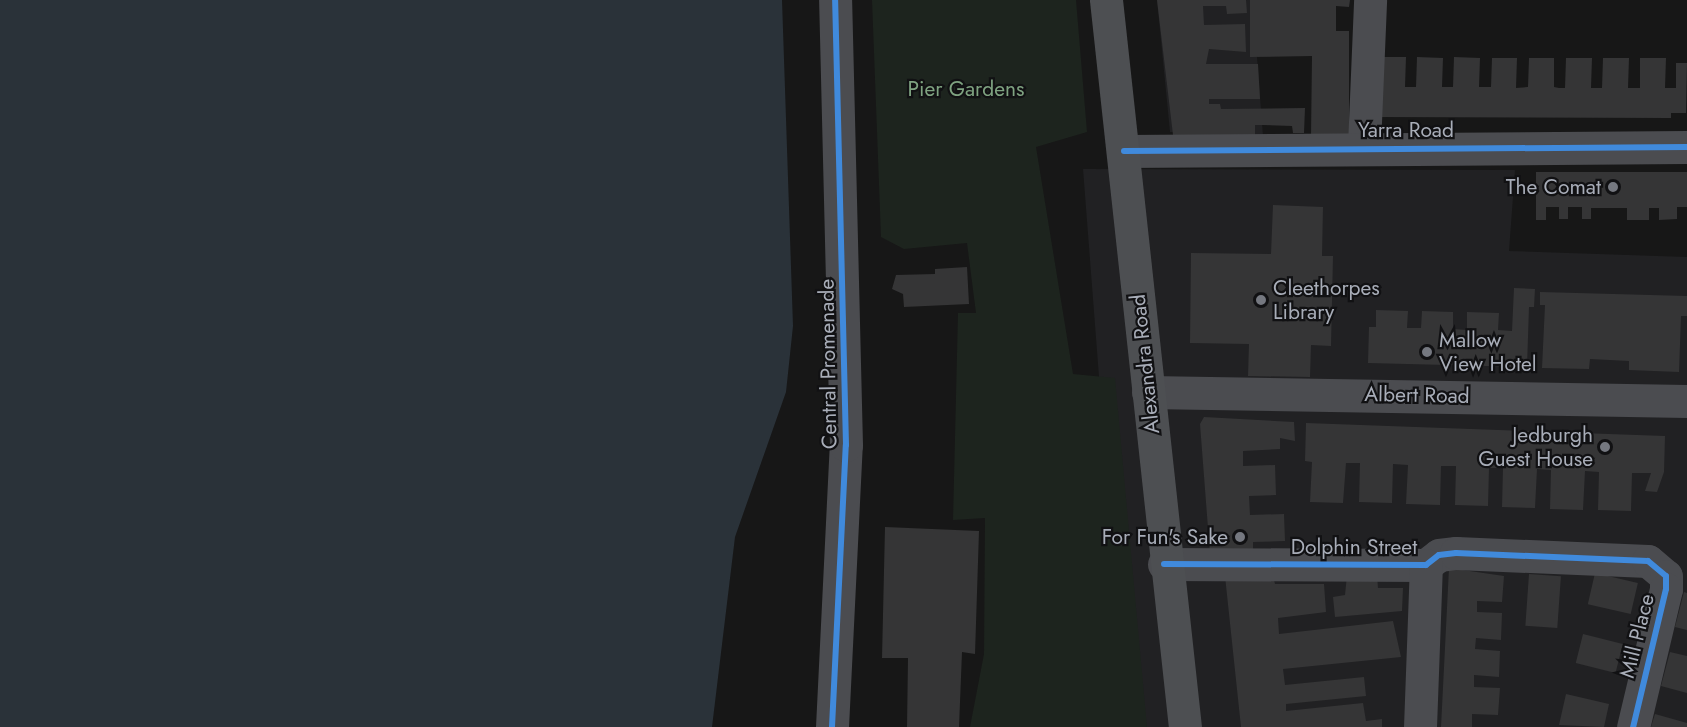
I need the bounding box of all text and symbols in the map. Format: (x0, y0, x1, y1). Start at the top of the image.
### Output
park label: Pier Gardens (907, 76, 1025, 102)
street label: Yarra Road (1358, 117, 1454, 143)
place label: The Comat (1506, 174, 1601, 200)
marker: The Comat (1606, 180, 1620, 194)
place label: Cleethorpes Library (1273, 275, 1380, 325)
street label: Central Promenade (814, 279, 842, 449)
street label: Alexandra Road (1125, 293, 1165, 435)
marker: Cleethorpes Library (1254, 293, 1268, 307)
place label: Mallow View Hotel (1439, 327, 1537, 377)
marker: Mallow View Hotel (1420, 345, 1434, 359)
street label: Albert Road (1364, 381, 1470, 409)
place label: Jedburgh Guest House (1478, 422, 1593, 472)
marker: Jedburgh Guest House (1598, 440, 1612, 454)
place label: For Fun's Sake (1102, 524, 1228, 550)
marker: For Fun's Sake (1233, 530, 1247, 544)
street label: Dolphin Street (1291, 534, 1417, 560)
street label: Mill Place (1614, 591, 1660, 681)

